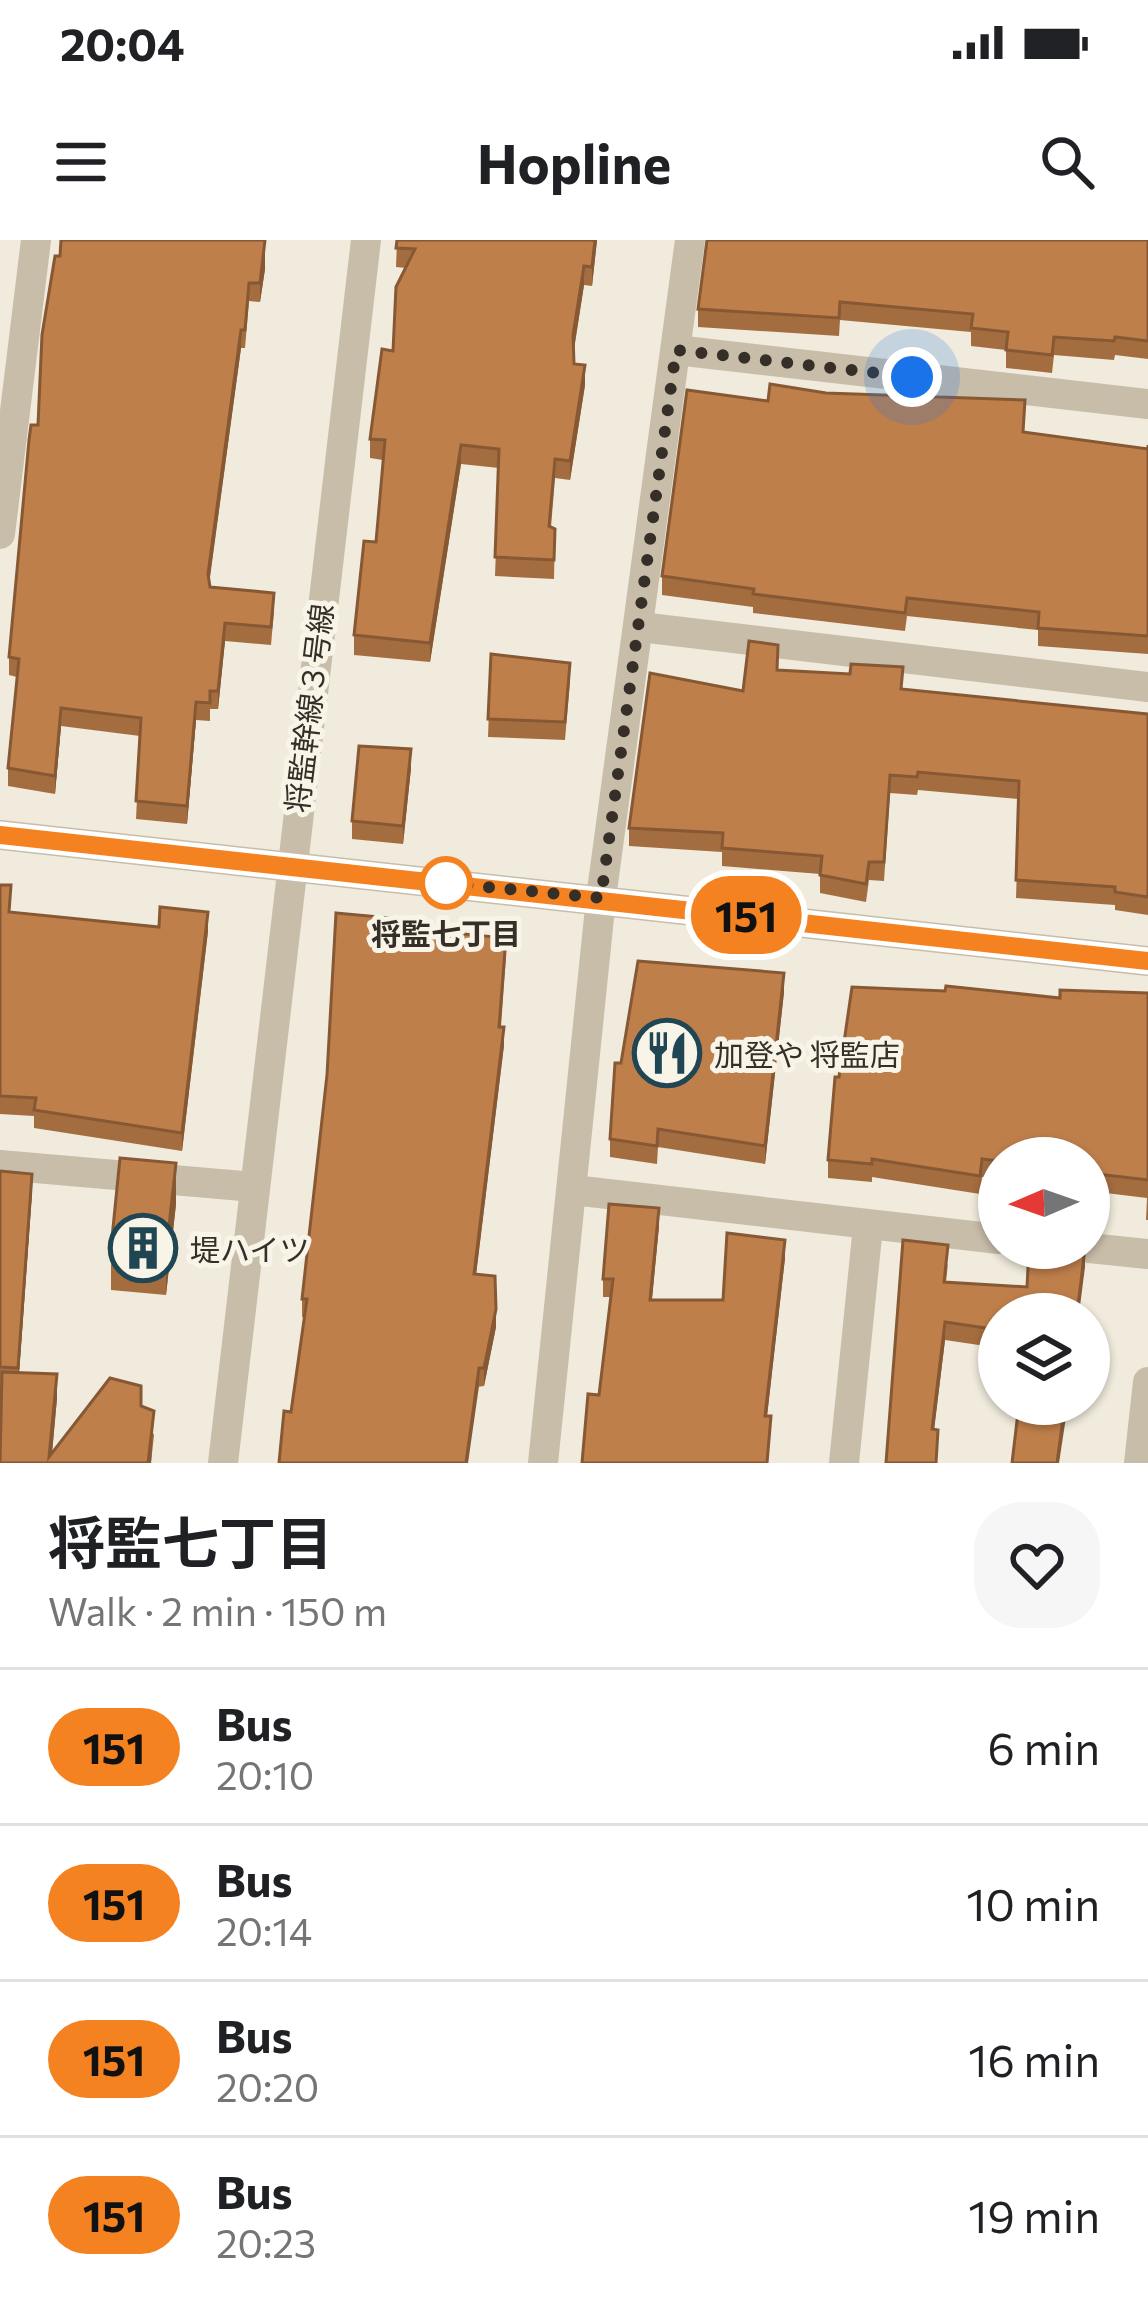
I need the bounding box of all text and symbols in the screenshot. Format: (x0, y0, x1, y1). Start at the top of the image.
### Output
text: 20:04 (60, 15, 185, 70)
icon: menu (48, 129, 114, 195)
text: Hopline (477, 129, 671, 195)
icon: search (1034, 129, 1100, 195)
your location (882, 347, 942, 407)
street label: 将監幹線３号線 (277, 602, 339, 814)
marker: 将監七丁目 (421, 858, 471, 908)
line badge: 151 (677, 876, 815, 954)
text: 151 (715, 889, 777, 941)
place label: 将監七丁目 (371, 914, 521, 951)
restaurant icon: 加登や 将監店 (632, 1018, 702, 1088)
place label: 加登や 将監店 (714, 1035, 900, 1072)
north arrow (978, 1137, 1110, 1269)
map controls (978, 1137, 1110, 1425)
building icon: 堤ハイツ (108, 1213, 178, 1283)
place label: 堤ハイツ (190, 1230, 309, 1267)
button: layers (978, 1293, 1110, 1425)
button: heart (974, 1502, 1100, 1628)
text: 将監七丁目 (48, 1506, 333, 1576)
text: Walk · 2 min · 150 m (48, 1586, 387, 1634)
text: Bus (216, 1695, 292, 1750)
text: 6 min (987, 1719, 1100, 1774)
text: 151 (83, 1721, 145, 1773)
text: 20:10 (216, 1750, 314, 1798)
text: Bus (216, 1851, 292, 1906)
text: 10 min (966, 1875, 1100, 1930)
text: 151 (83, 1877, 145, 1929)
text: 20:14 (216, 1906, 312, 1954)
text: Bus (216, 2007, 292, 2062)
text: 16 min (968, 2031, 1100, 2086)
text: 151 (83, 2033, 145, 2085)
text: 20:20 (216, 2062, 319, 2110)
text: Bus (216, 2163, 292, 2218)
text: 19 min (968, 2187, 1100, 2242)
text: 151 (83, 2189, 145, 2241)
text: 20:23 (216, 2218, 316, 2266)

